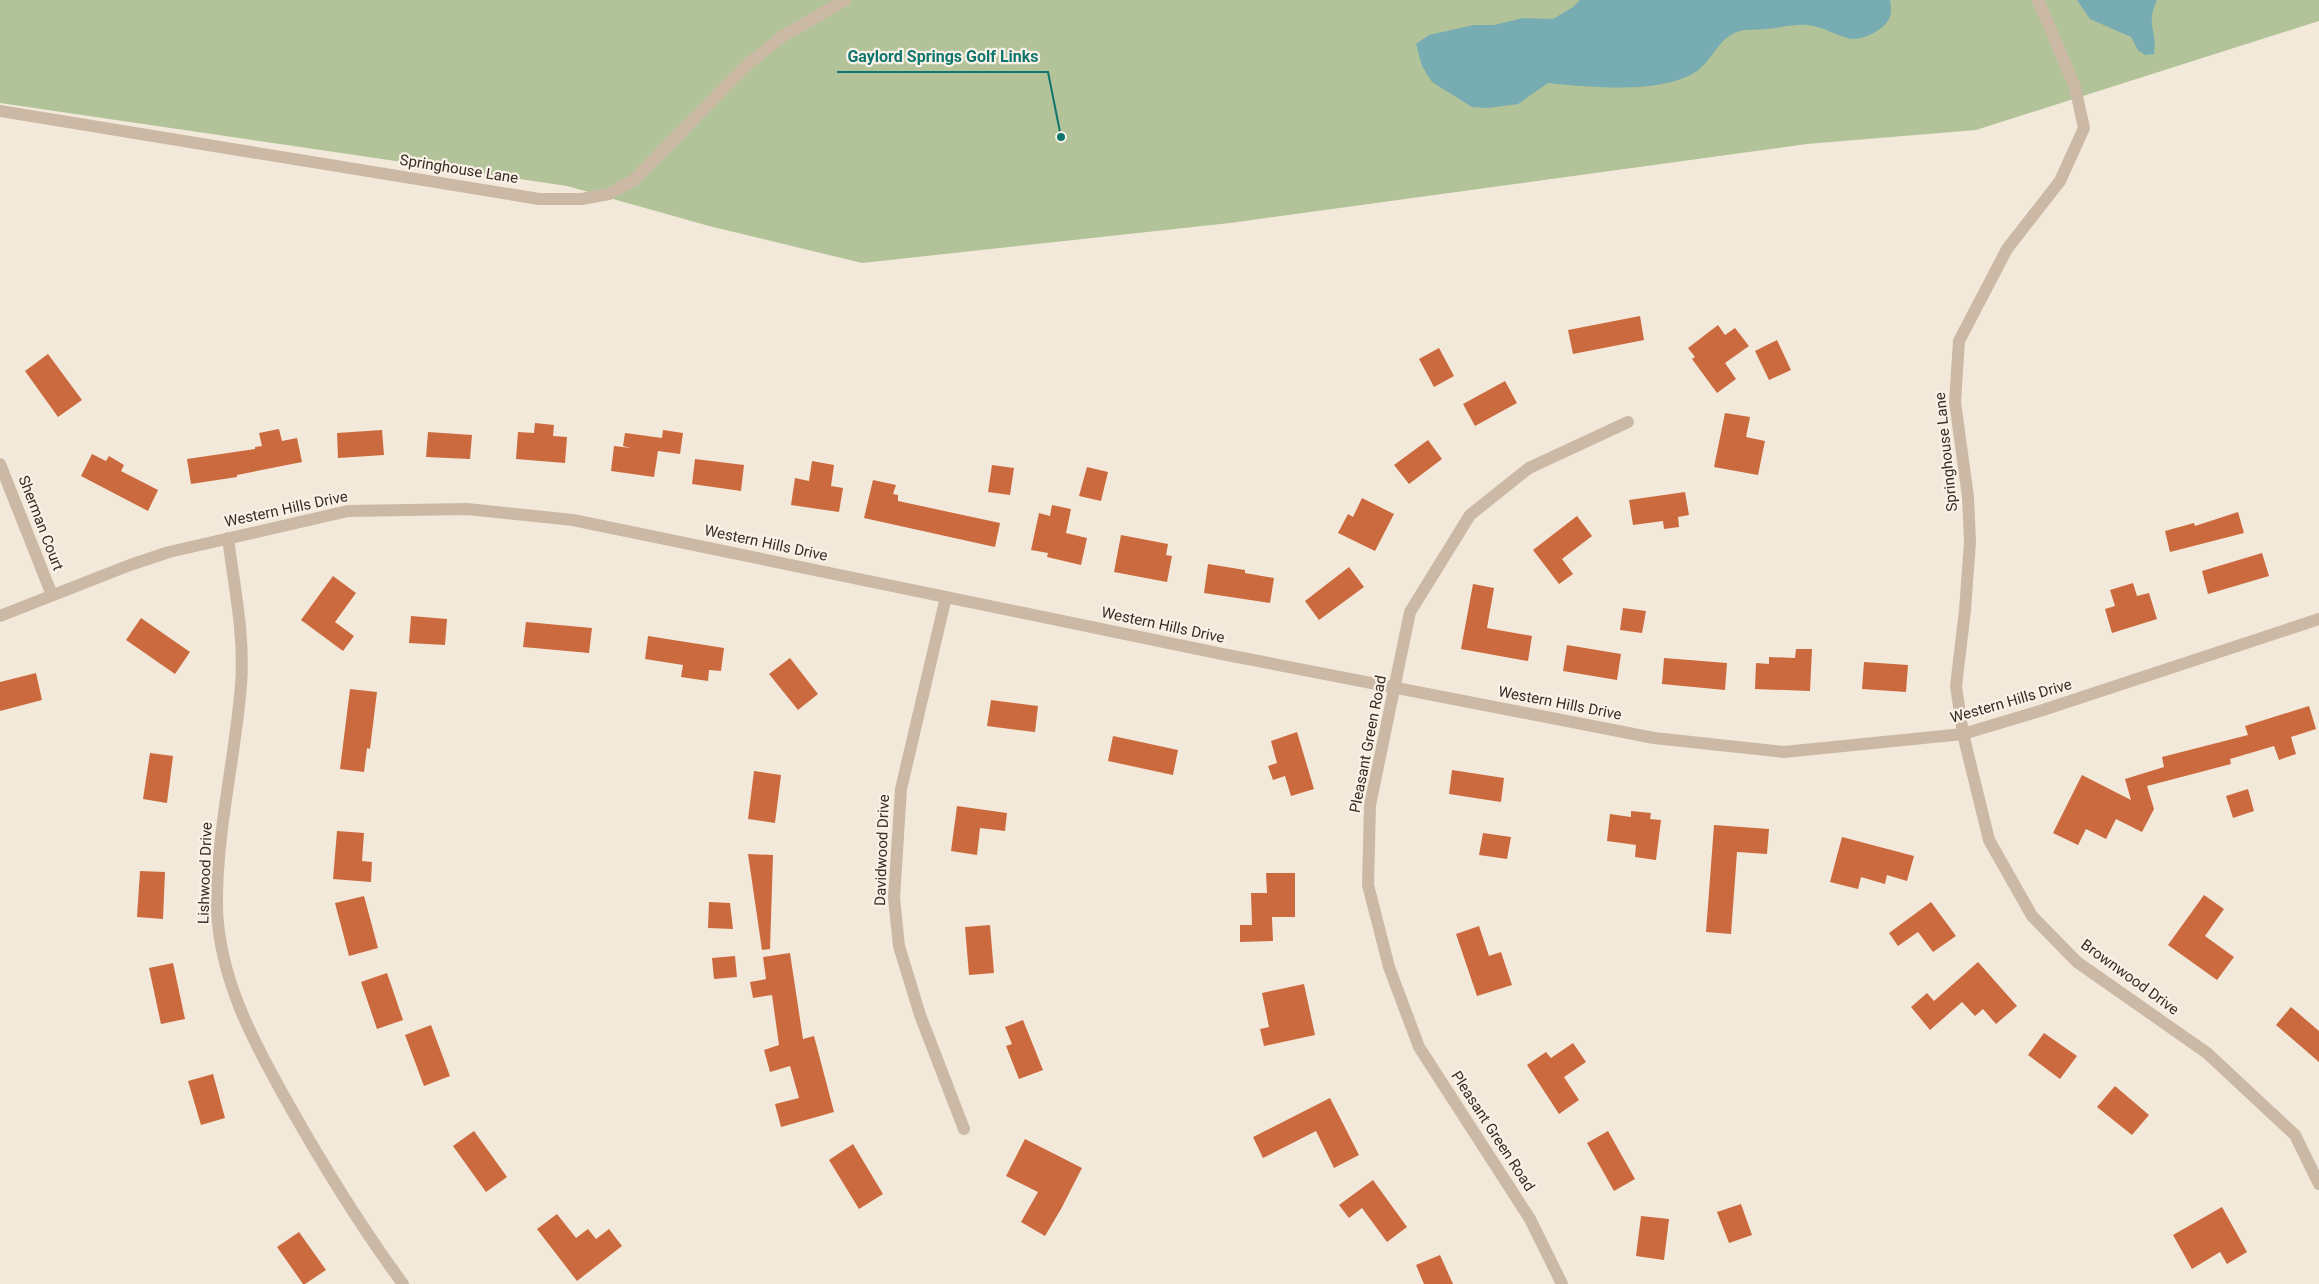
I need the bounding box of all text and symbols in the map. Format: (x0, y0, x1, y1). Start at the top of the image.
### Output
callout: Gaylord Springs Golf Links (837, 41, 1048, 72)
text: Gaylord Springs Golf Links (847, 47, 1039, 66)
street label: Springhouse Lane (398, 151, 520, 187)
street label: Springhouse Lane (1931, 391, 1961, 512)
street label: Sherman Court (15, 473, 67, 573)
street label: Western Hills Drive (223, 487, 349, 531)
street label: Western Hills Drive (703, 521, 829, 565)
street label: Western Hills Drive (1100, 603, 1226, 647)
street label: Pleasant Green Road (1346, 674, 1390, 814)
street label: Western Hills Drive (1948, 675, 2074, 727)
street label: Western Hills Drive (1497, 682, 1623, 724)
street label: Davidwood Drive (871, 794, 893, 906)
street label: Lishwood Drive (194, 822, 216, 924)
street label: Brownwood Drive (2078, 935, 2183, 1019)
street label: Pleasant Green Road (1447, 1068, 1539, 1194)

